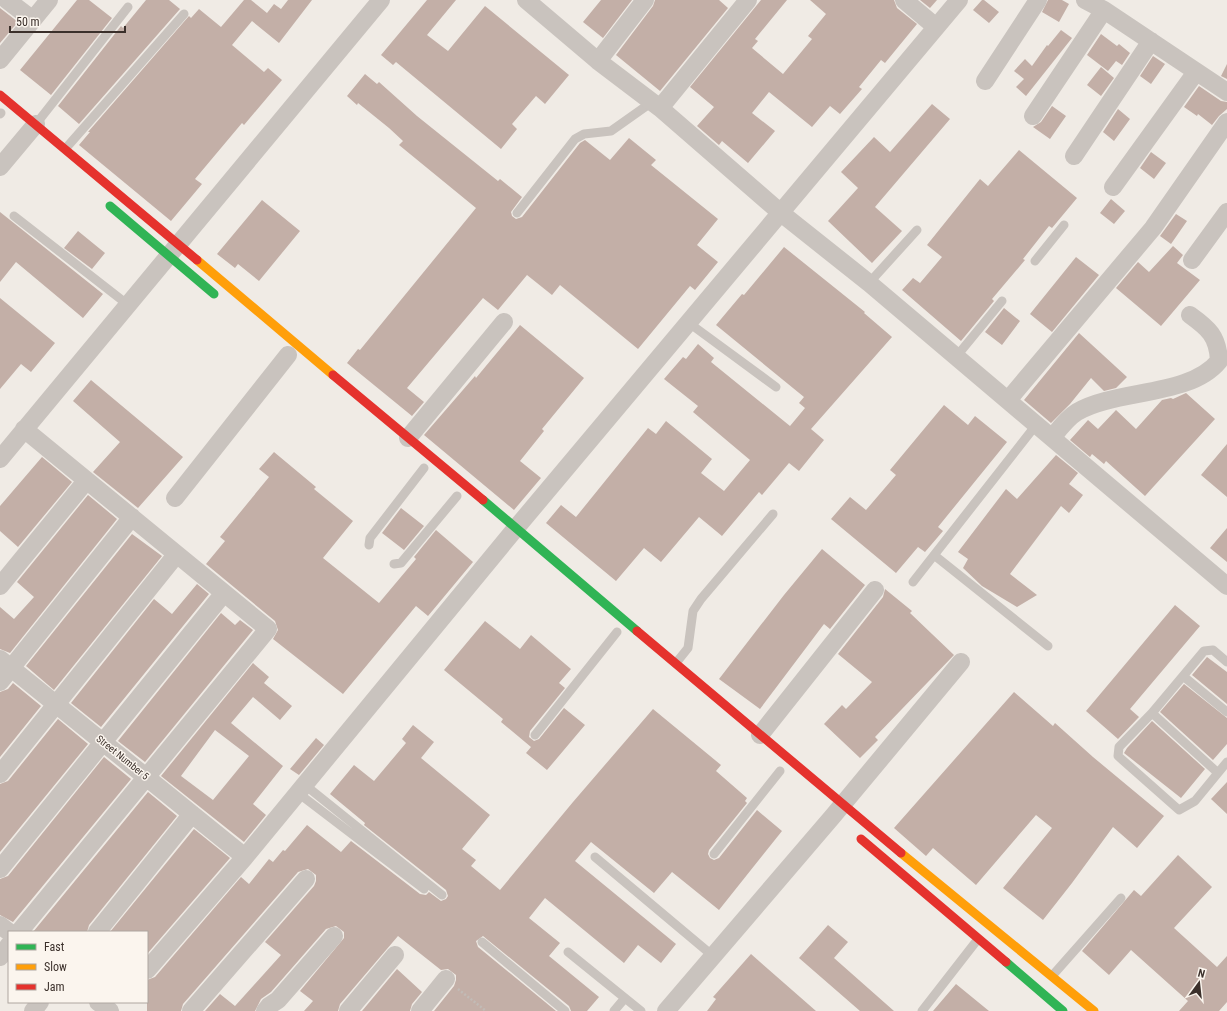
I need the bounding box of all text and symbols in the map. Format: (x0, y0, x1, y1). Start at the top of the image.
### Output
scale bar (10, 8, 125, 34)
text: 50 m (16, 15, 40, 29)
street label: Street Number 5 (94, 733, 151, 782)
legend (8, 931, 148, 1003)
text: Fast (44, 940, 65, 954)
text: Slow (44, 960, 67, 974)
north arrow (1179, 963, 1219, 1003)
text: N (1197, 967, 1207, 981)
text: Jam (44, 980, 65, 994)

